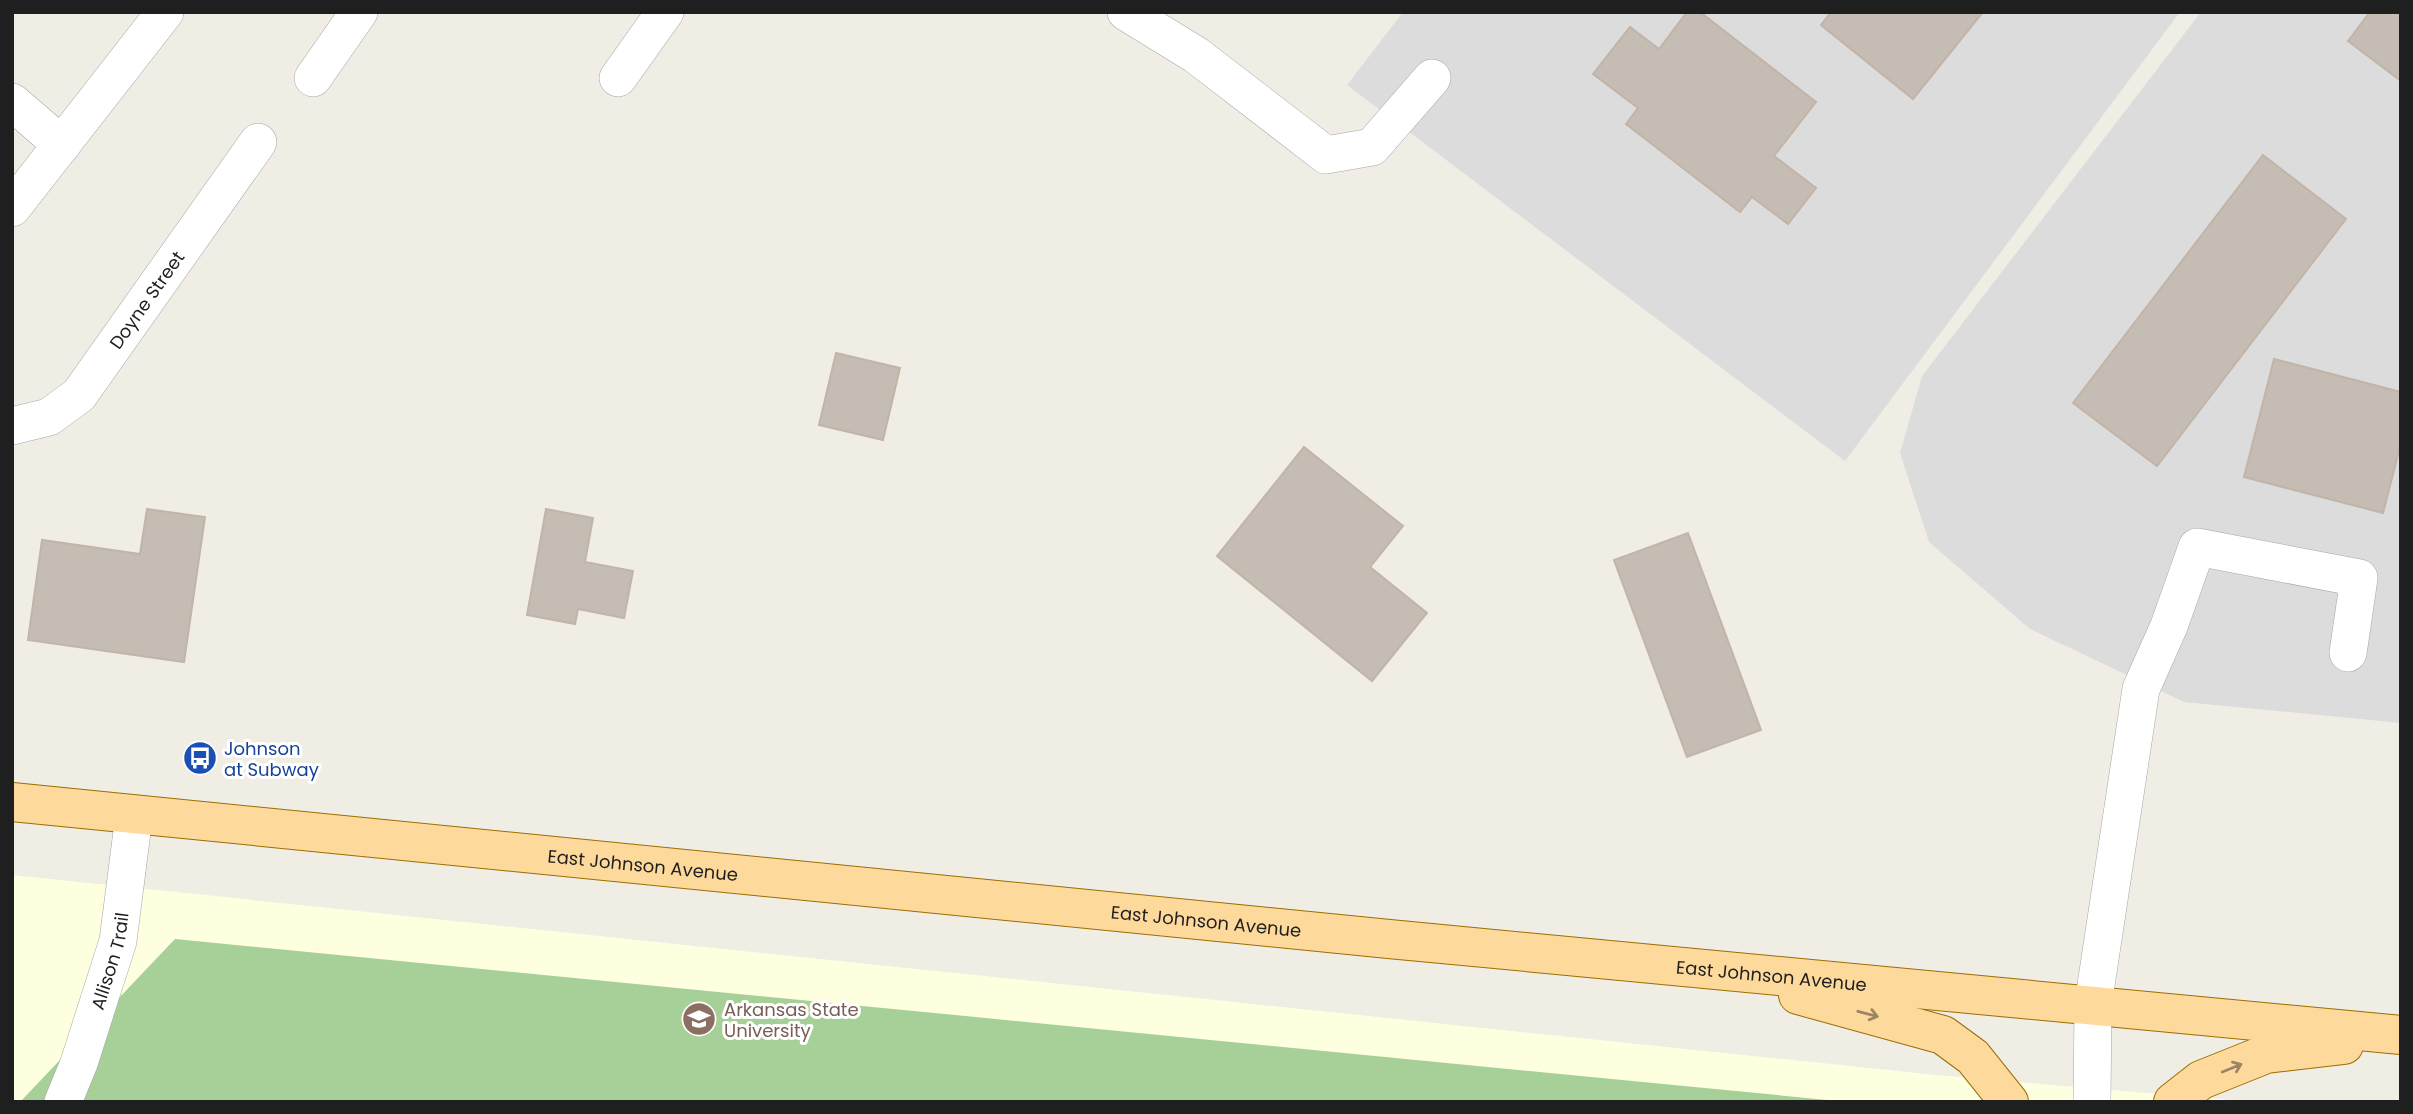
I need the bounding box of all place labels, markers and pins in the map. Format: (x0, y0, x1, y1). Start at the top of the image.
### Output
place label: Johnson at Subway (224, 736, 319, 782)
bus stop icon: Johnson at Subway (181, 739, 219, 777)
place label: Arkansas State University (724, 997, 859, 1043)
school or university icon: Arkansas State University (680, 1000, 718, 1038)

